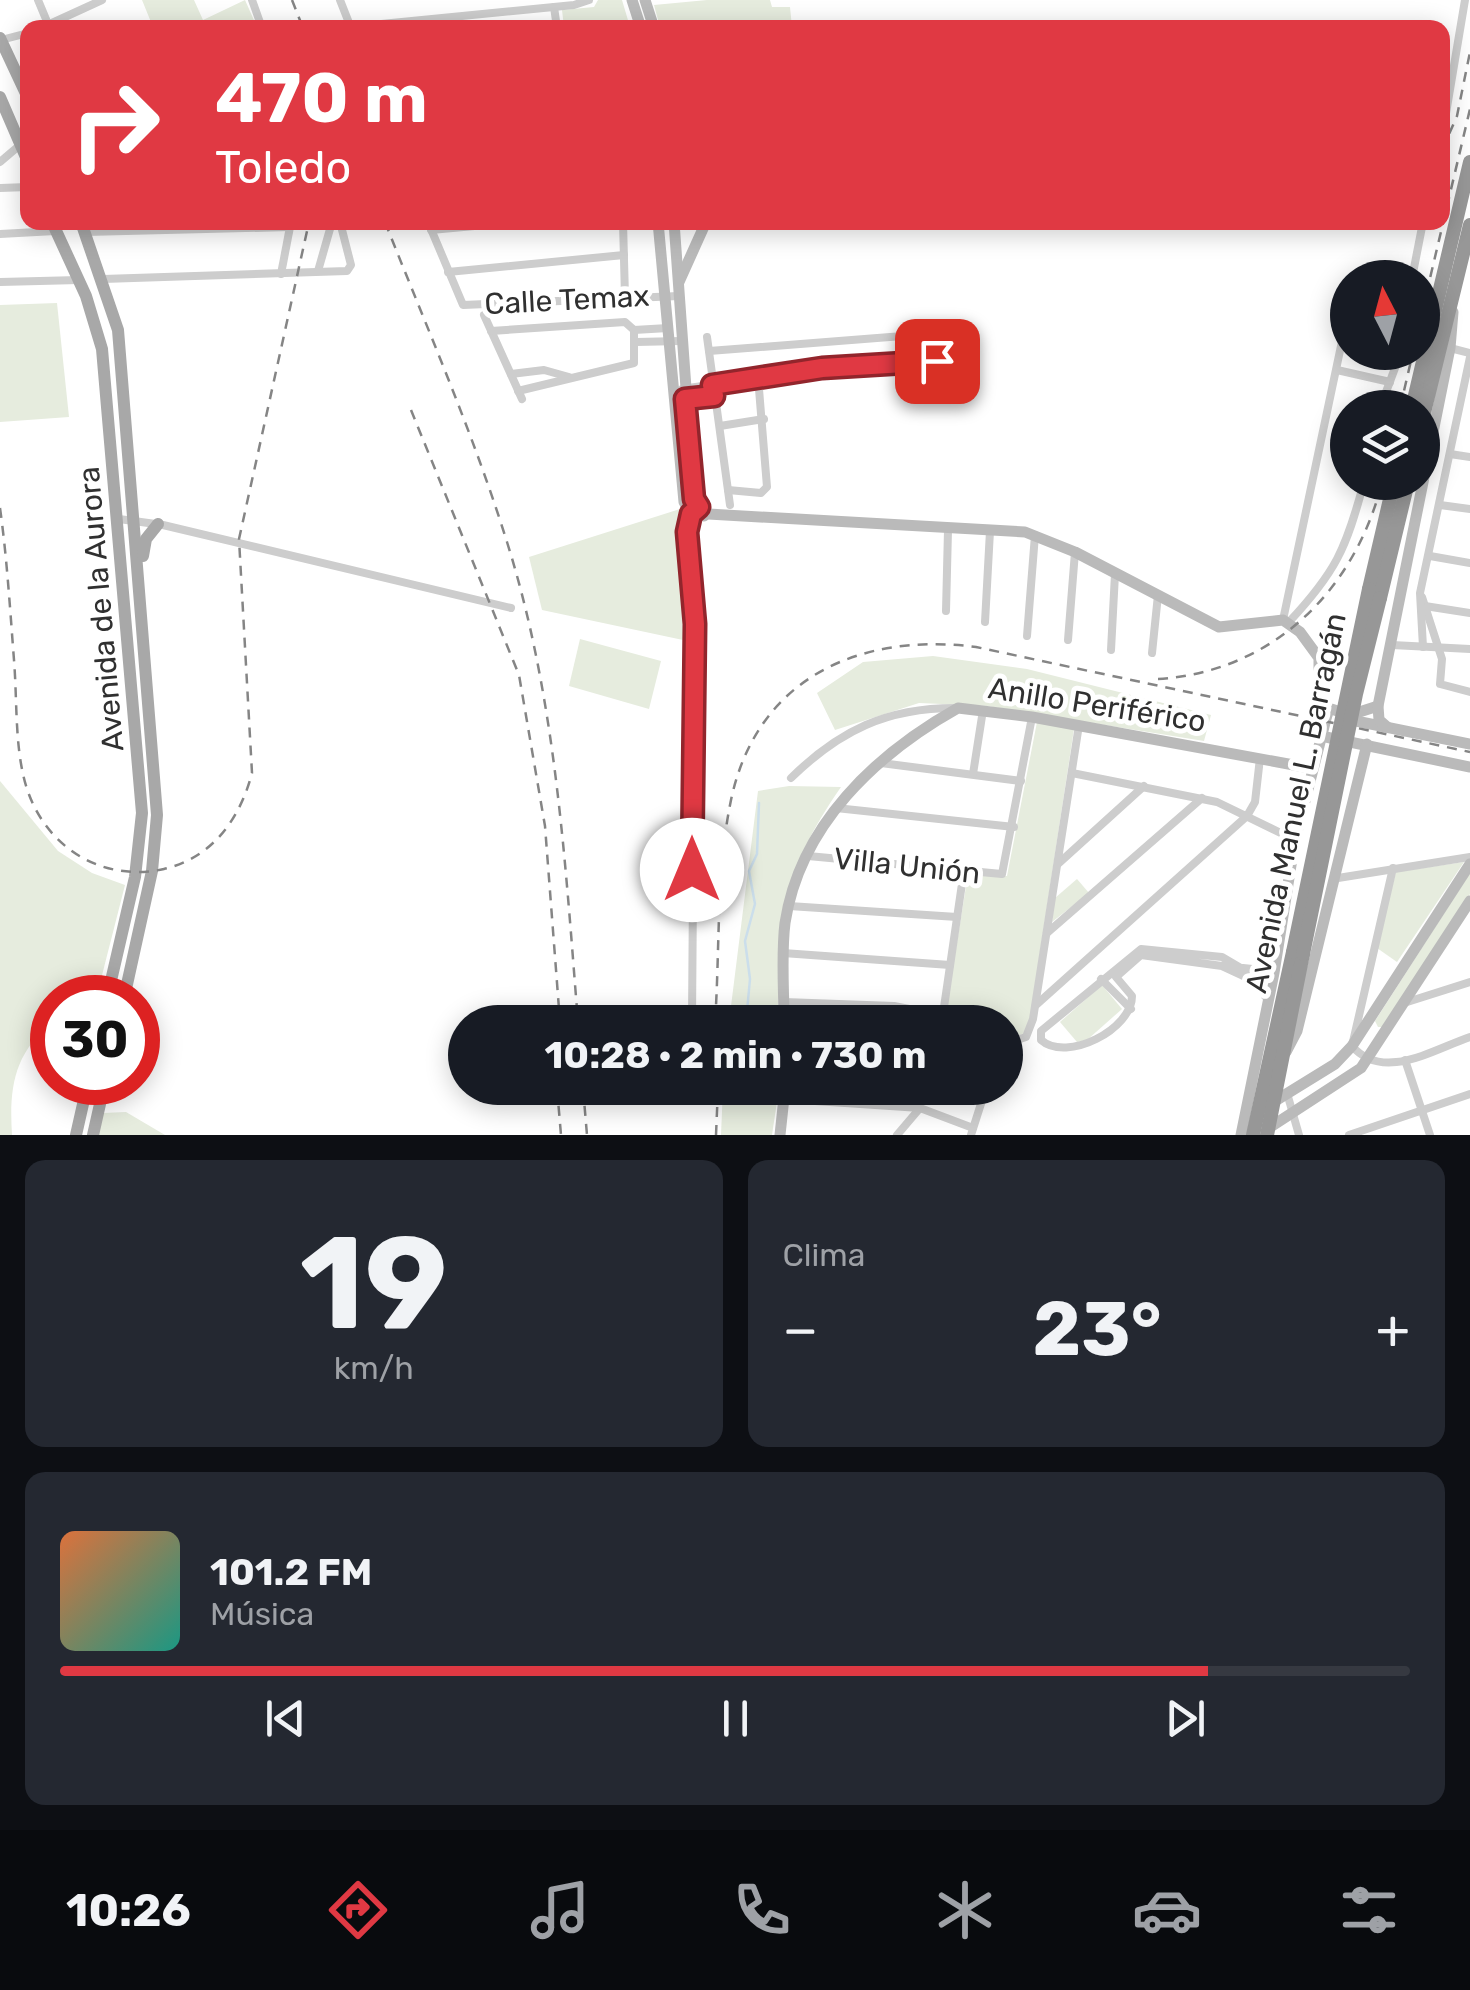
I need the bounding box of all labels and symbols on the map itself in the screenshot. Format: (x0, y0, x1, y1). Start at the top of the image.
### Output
north arrow (1330, 260, 1440, 370)
street label: Calle Temax (484, 278, 650, 322)
pin (895, 319, 980, 404)
street label: Avenida de la Aurora (71, 465, 131, 753)
street label: Avenida Manuel L. Barragán (1238, 610, 1354, 996)
street label: Anillo Periférico (986, 670, 1208, 740)
position arrow (640, 818, 744, 922)
street label: Villa Unión (832, 840, 982, 892)
speed limit sign: 30 (30, 975, 160, 1105)

